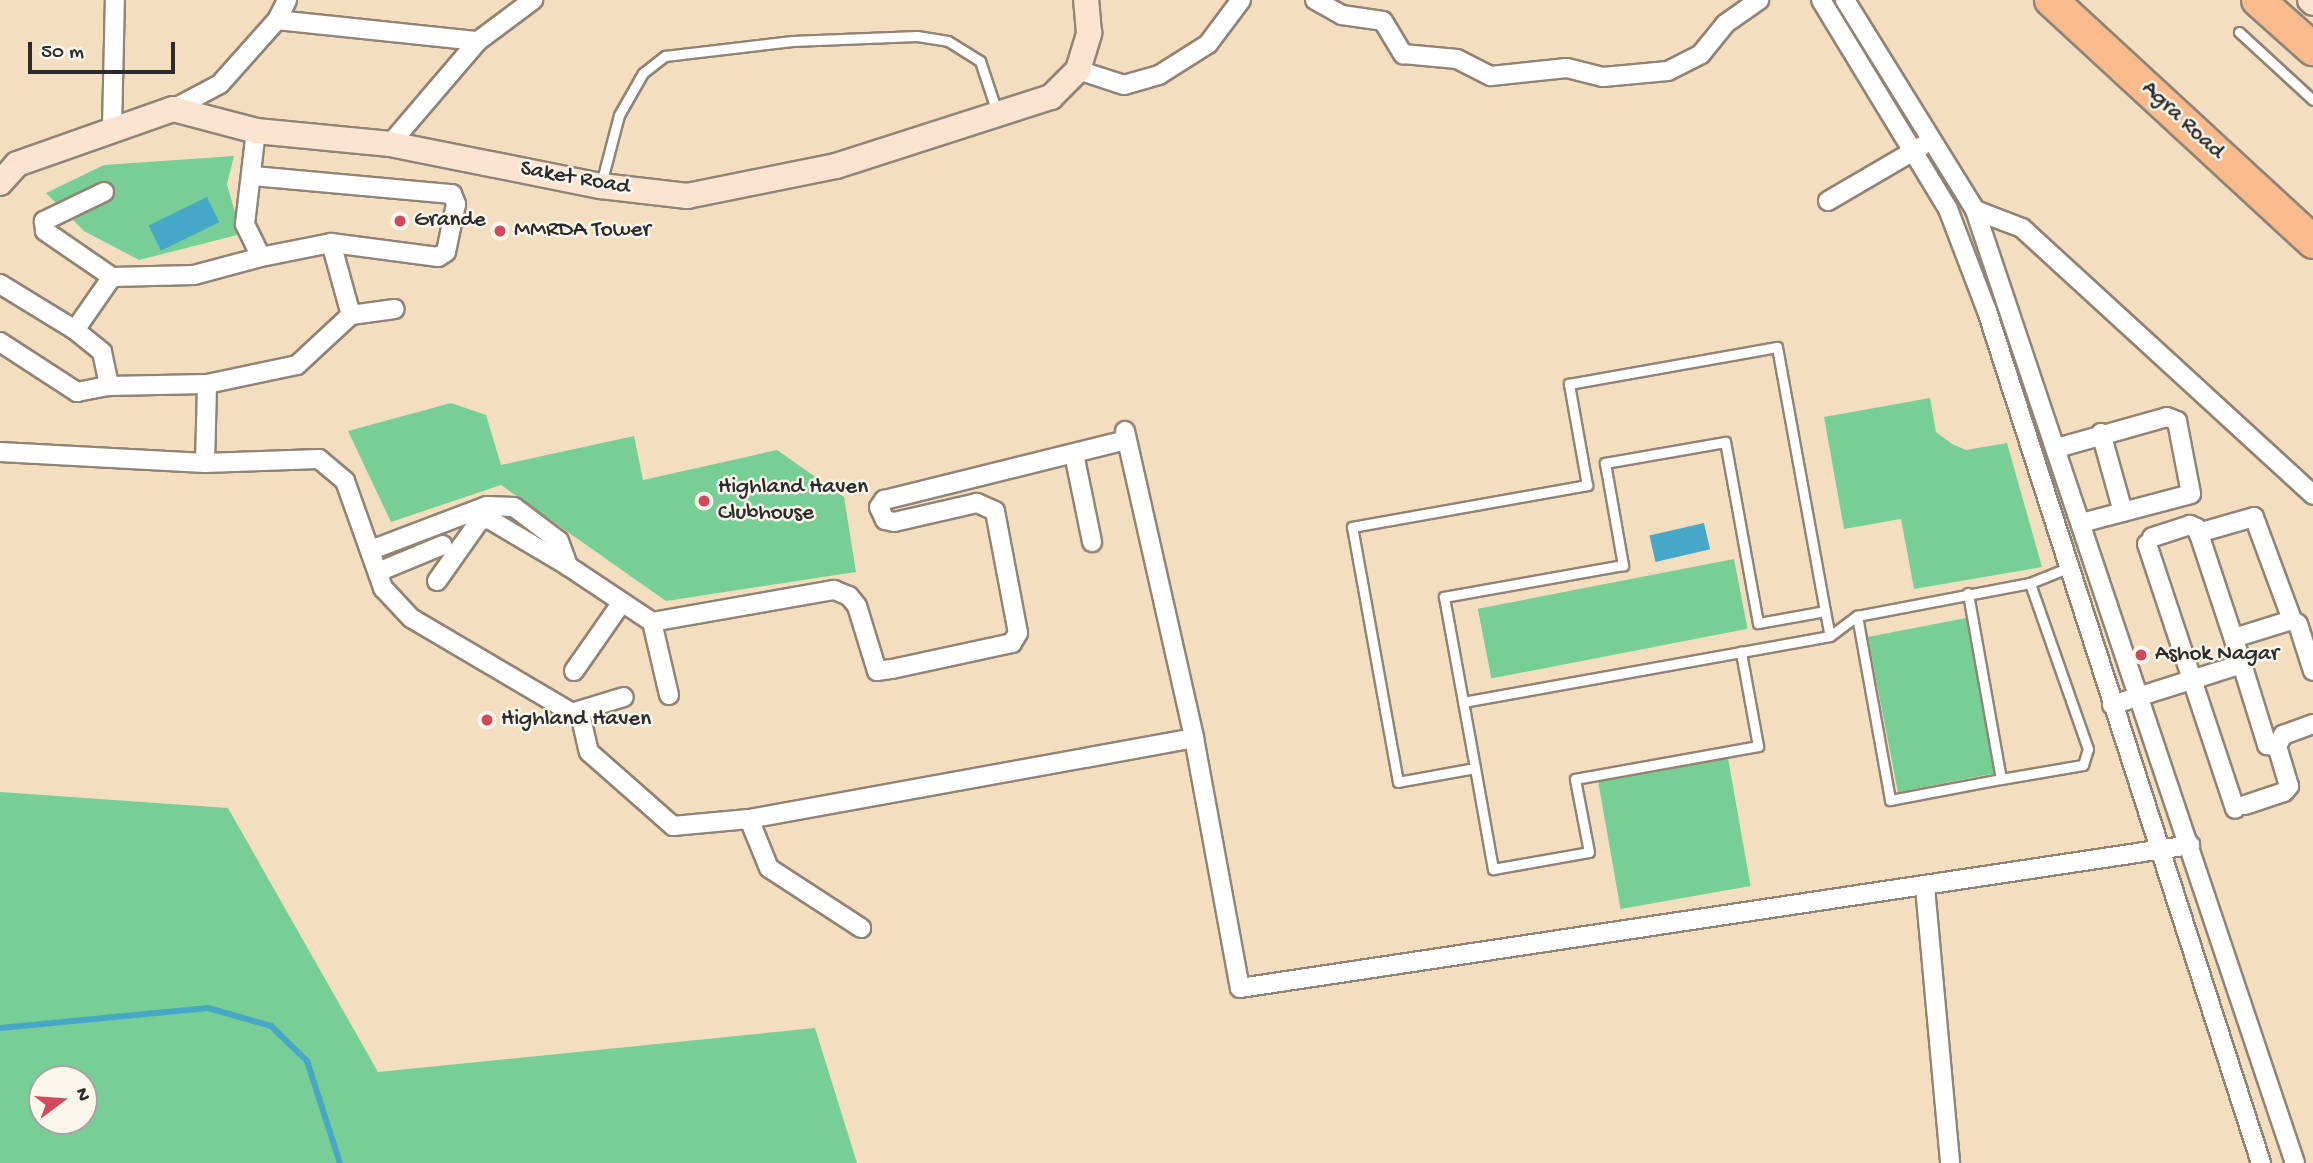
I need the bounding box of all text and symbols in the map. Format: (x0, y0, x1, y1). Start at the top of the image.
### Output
scale bar (32, 28, 178, 72)
text: 50 m (41, 41, 84, 66)
street label: Agra Road (2135, 76, 2229, 166)
street label: Saket Road (518, 156, 632, 202)
place label: Grande (414, 207, 486, 235)
marker: Grande (392, 213, 408, 229)
place label: MMRDA Tower (514, 217, 651, 245)
marker: MMRDA Tower (492, 223, 508, 239)
place label: Highland Haven Clubhouse (718, 474, 868, 528)
marker: Highland Haven Clubhouse (696, 493, 712, 509)
place label: Ashok Nagar (2155, 641, 2279, 669)
marker: Ashok Nagar (2133, 647, 2149, 663)
place label: Highland Haven (501, 706, 651, 734)
marker: Highland Haven (479, 712, 495, 728)
north arrow (28, 1065, 98, 1135)
text: N (69, 1085, 95, 1104)

